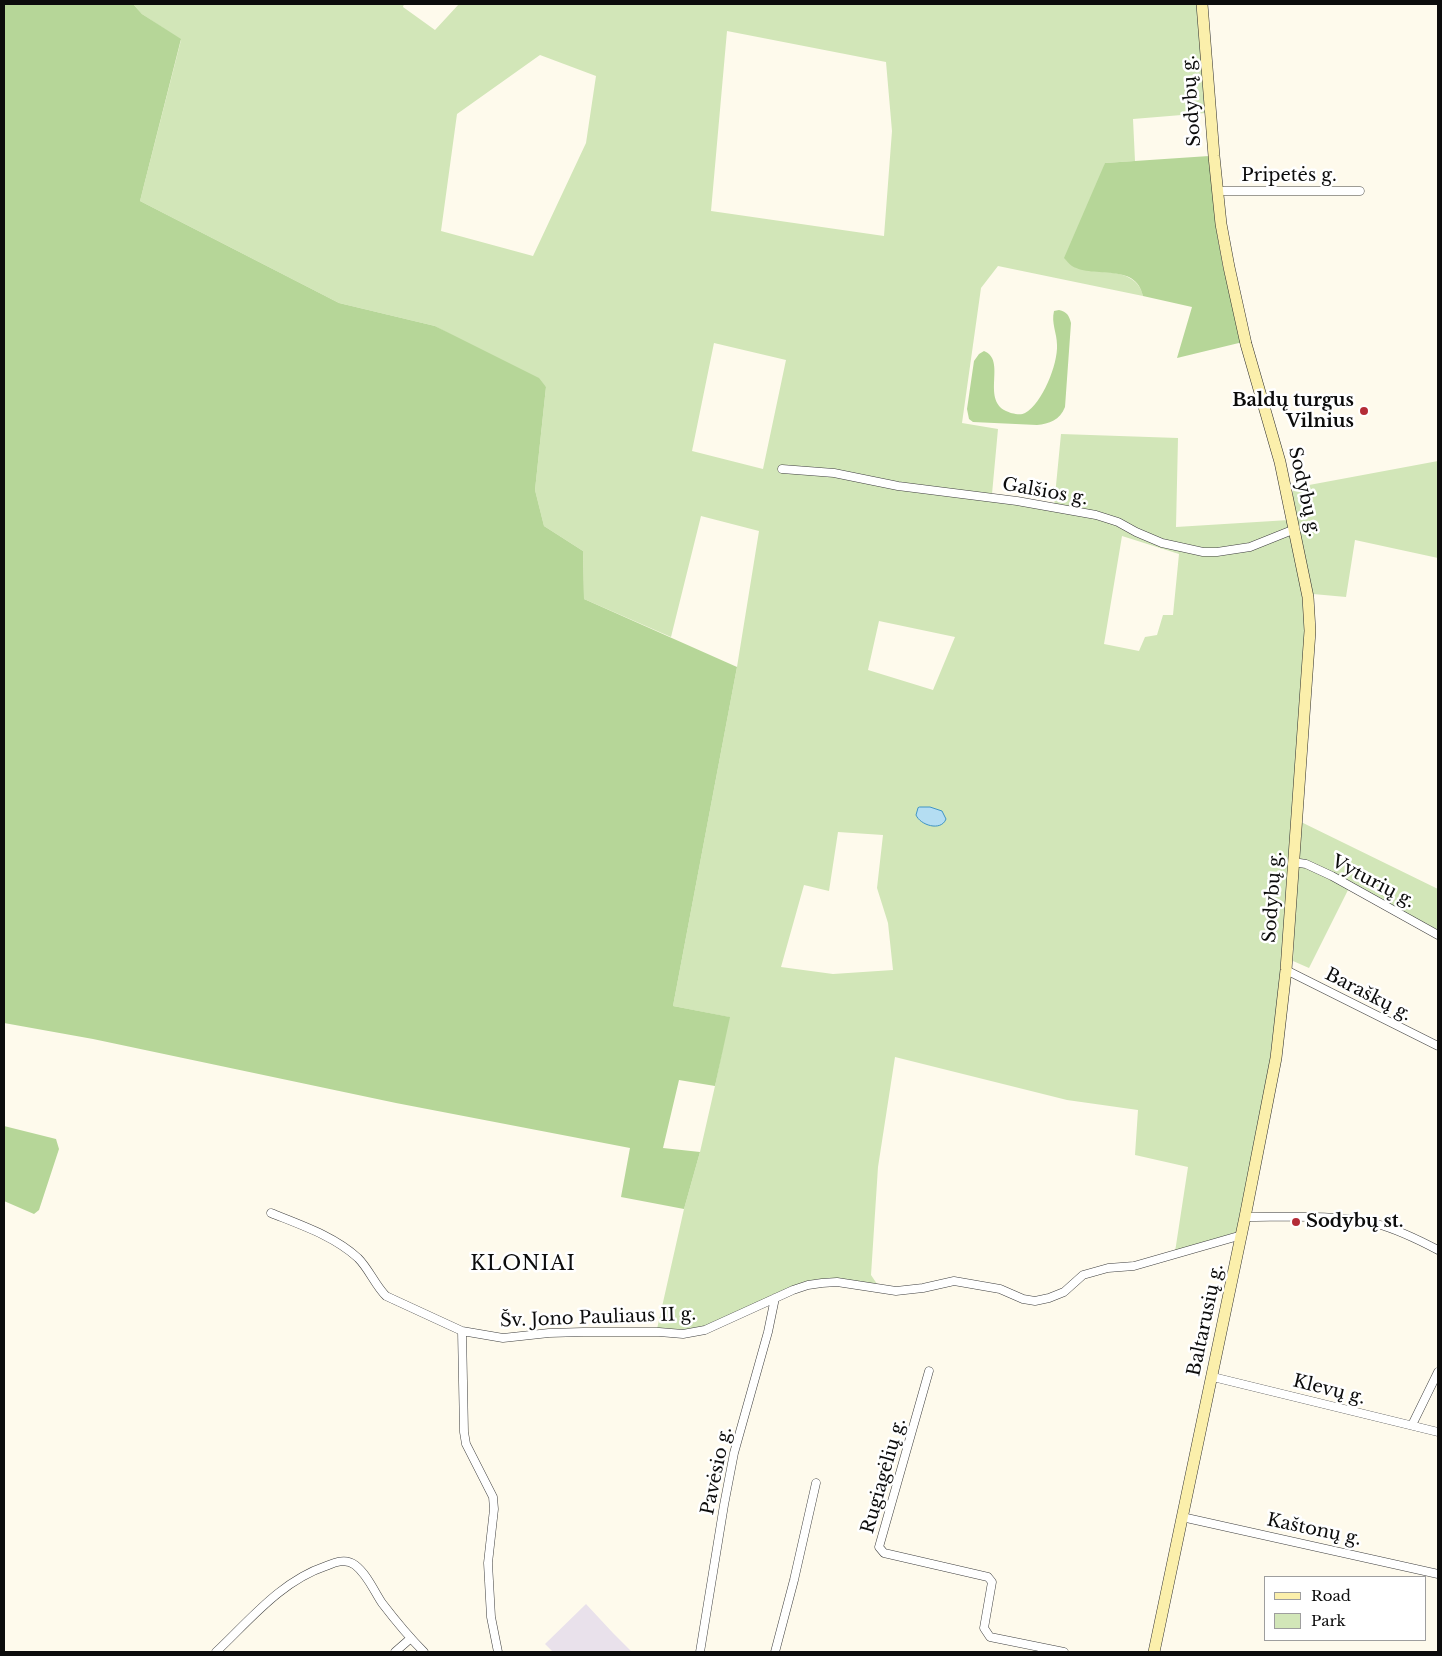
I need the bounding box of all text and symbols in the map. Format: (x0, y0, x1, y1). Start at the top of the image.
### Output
street label: Sodybų g. (1178, 55, 1206, 147)
street label: Pripetės g. (1241, 165, 1337, 187)
place label: Baldų turgus Vilnius (1232, 390, 1354, 432)
marker: Baldų turgus Vilnius (1358, 405, 1370, 417)
street label: Sodybų g. (1283, 445, 1325, 539)
street label: Galšios g. (1001, 474, 1089, 510)
street label: Sodybų g. (1259, 851, 1287, 943)
street label: Vyturių g. (1328, 851, 1418, 913)
street label: Baraškų g. (1321, 964, 1415, 1026)
place label: Sodybų st. (1306, 1211, 1403, 1233)
marker: Sodybų st. (1290, 1216, 1302, 1228)
district label: KLONIAI (469, 1252, 577, 1276)
street label: Baltarusių g. (1184, 1262, 1228, 1378)
street label: Šv. Jono Pauliaus II g. (500, 1304, 696, 1332)
street label: Klevų g. (1291, 1371, 1367, 1409)
street label: Rugiagėlių g. (857, 1416, 911, 1536)
street label: Pavėsio g. (697, 1425, 737, 1517)
street label: Kaštonų g. (1265, 1509, 1363, 1551)
legend (1264, 1576, 1427, 1641)
text: Road (1311, 1586, 1351, 1605)
text: Park (1311, 1611, 1346, 1630)

